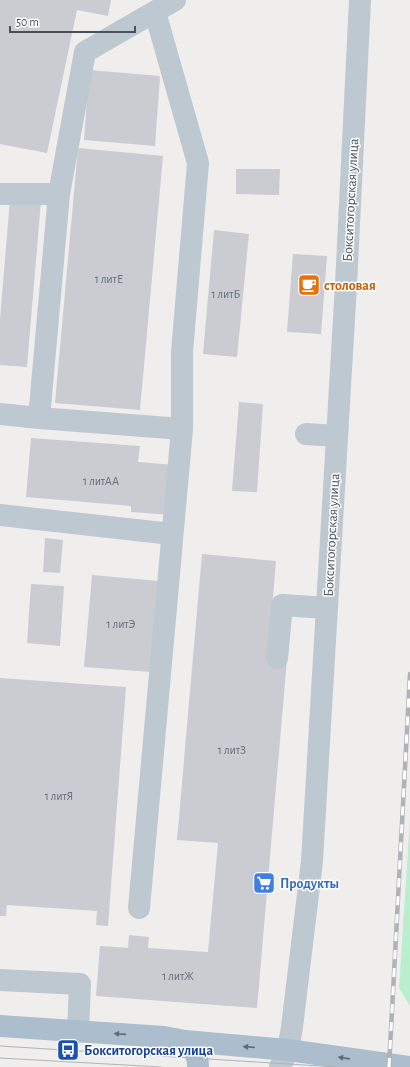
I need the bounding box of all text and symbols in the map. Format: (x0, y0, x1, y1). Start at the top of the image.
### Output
scale bar (10, 8, 135, 34)
text: 50 m (16, 16, 39, 28)
street label: Бокситогорская улица (341, 137, 361, 262)
cafe icon: столовая (296, 272, 322, 298)
house number: 1 литЕ (95, 273, 123, 285)
place label: столовая (324, 279, 376, 293)
house number: 1 литБ (212, 288, 241, 300)
street label: Бокситогорская улица (322, 472, 342, 597)
house number: 1 литАА (83, 475, 119, 487)
house number: 1 литЭ (107, 618, 135, 630)
house number: 1 литЗ (218, 744, 246, 756)
house number: 1 литЯ (45, 790, 73, 802)
supermarket icon: Продукты (251, 870, 277, 896)
place label: Продукты (280, 877, 339, 891)
house number: 1 литЖ (162, 970, 194, 982)
one-way arrow (114, 1031, 126, 1038)
bus stop icon: Бокситогорская улица (55, 1037, 81, 1063)
one-way arrow (243, 1043, 255, 1050)
place label: Бокситогорская улица (84, 1044, 213, 1058)
one-way arrow (338, 1055, 350, 1061)

